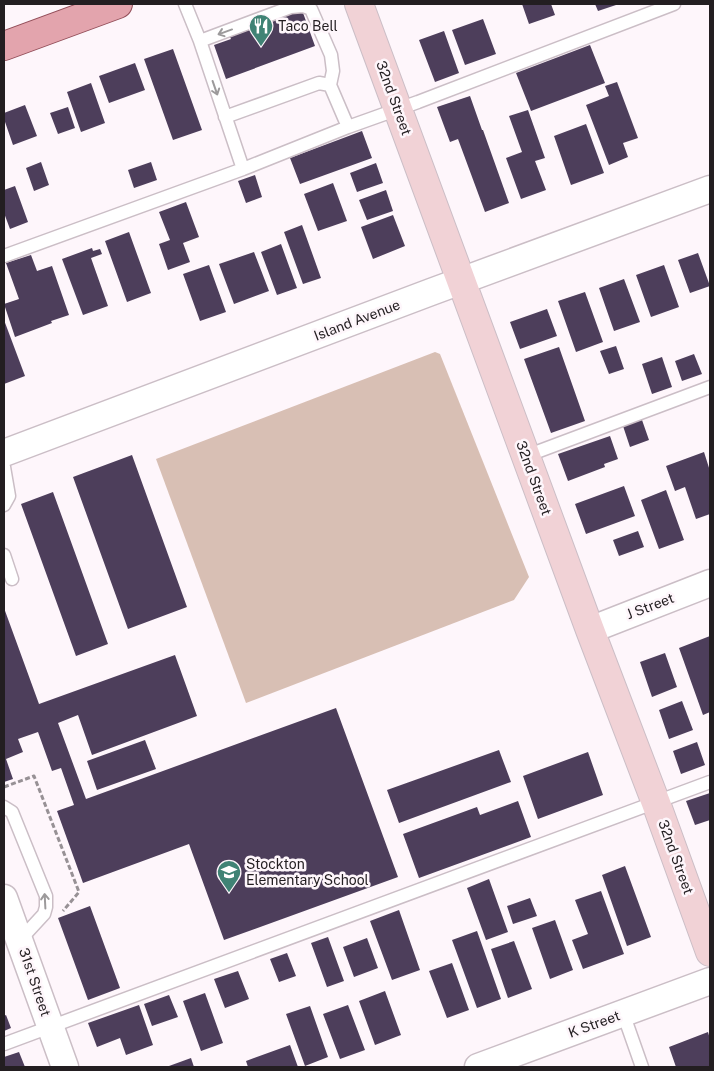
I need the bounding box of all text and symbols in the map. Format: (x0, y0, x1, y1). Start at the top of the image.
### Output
restaurant icon: Taco Bell (248, 13, 274, 47)
place label: Taco Bell (278, 18, 338, 34)
one-way arrow (218, 28, 233, 37)
street label: 32nd Street (373, 59, 415, 137)
one-way arrow (211, 79, 220, 95)
street label: Island Avenue (312, 296, 402, 344)
street label: 32nd Street (513, 439, 555, 517)
street label: J Street (624, 590, 676, 622)
street label: 32nd Street (655, 818, 697, 896)
place label: Stockton Elementary School (246, 856, 369, 888)
school or university icon: Stockton Elementary School (216, 859, 242, 893)
one-way arrow (40, 893, 49, 909)
street label: 31st Street (16, 946, 54, 1018)
street label: K Street (566, 1007, 622, 1041)

